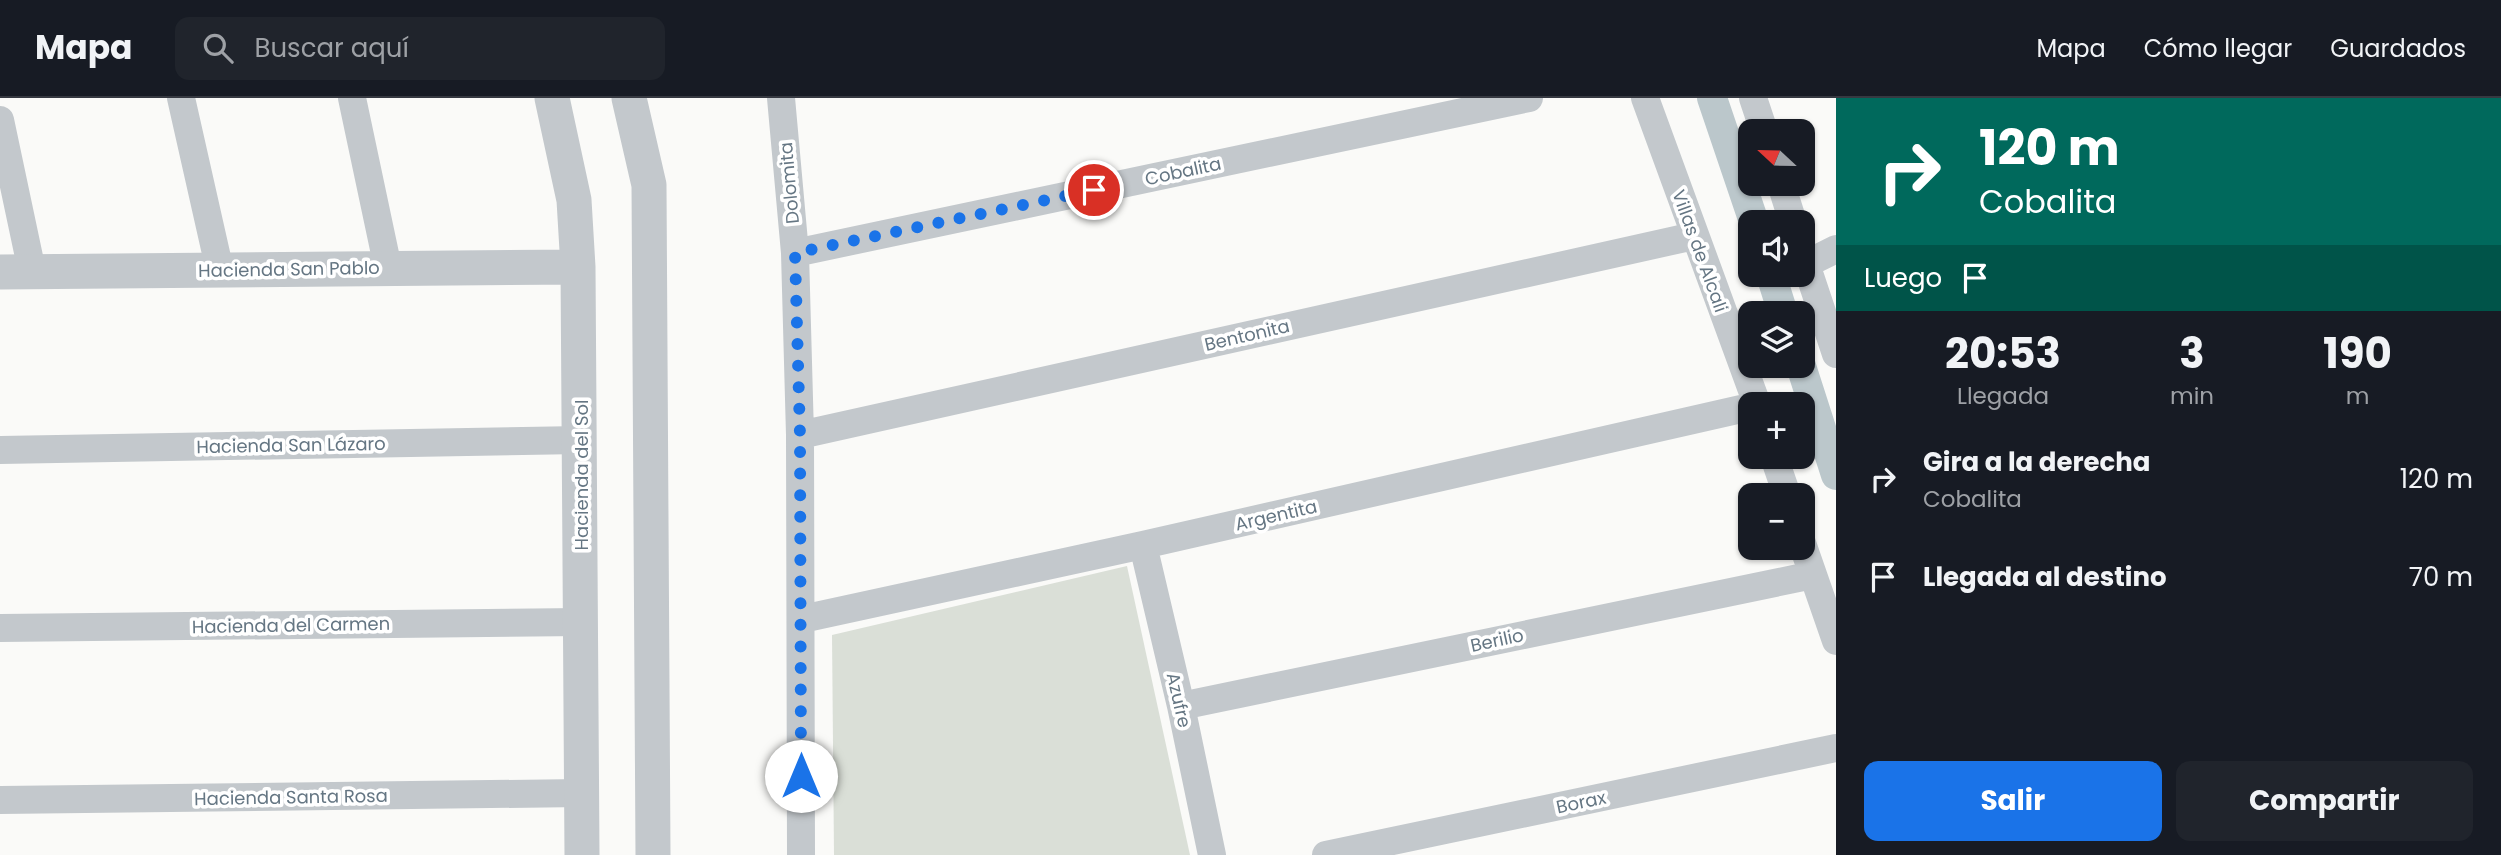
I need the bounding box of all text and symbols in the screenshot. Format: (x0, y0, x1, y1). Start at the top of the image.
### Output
search box (175, 17, 665, 80)
text: Mapa (35, 24, 133, 71)
icon: search (199, 29, 237, 67)
text: Buscar aquí (255, 30, 409, 66)
text: Mapa (2036, 32, 2106, 65)
text: Cómo llegar (2144, 32, 2292, 65)
text: Guardados (2330, 32, 2466, 65)
text: 120 m (1979, 114, 2120, 182)
north arrow (1738, 119, 1815, 196)
map controls (1738, 119, 1815, 560)
icon: right (1864, 126, 1955, 217)
street label: Dolomita (773, 141, 805, 225)
street label: Cobalita (1143, 151, 1223, 191)
pin (1064, 160, 1124, 220)
icon: arrive (1075, 171, 1113, 209)
text: Cobalita (1979, 179, 2116, 224)
street label: Villas de Alcali (1666, 186, 1734, 316)
button: sound (1738, 210, 1815, 287)
street label: Hacienda San Pablo (198, 255, 380, 283)
icon: arrive (1956, 259, 1994, 297)
text: Luego (1864, 260, 1942, 296)
button: layers (1738, 301, 1815, 378)
street label: Bentonita (1202, 313, 1292, 357)
text: 20:53 (1945, 324, 2061, 383)
text: 3 (2179, 324, 2205, 383)
text: 190 (2323, 324, 2392, 383)
text: Llegada (1957, 380, 2049, 412)
text: min (2170, 380, 2214, 412)
text: m (2346, 380, 2369, 412)
button: + (1738, 392, 1815, 469)
street label: Hacienda del Sol (569, 400, 594, 550)
street label: Hacienda San Lázaro (196, 431, 386, 459)
text: Gira a la derecha (1923, 444, 2151, 480)
icon: right (1864, 460, 1902, 498)
text: 120 m (2400, 461, 2473, 497)
button: − (1738, 483, 1815, 560)
text: Cobalita (1923, 483, 2022, 515)
street label: Argentita (1233, 493, 1319, 537)
icon: arrive (1864, 558, 1902, 596)
text: Llegada al destino (1923, 559, 2167, 595)
text: 70 m (2409, 559, 2473, 595)
street label: Hacienda del Carmen (192, 611, 390, 639)
street label: Berilio (1468, 622, 1526, 658)
street label: Azufre (1161, 670, 1197, 730)
position arrow (764, 739, 838, 813)
button: Salir (1864, 761, 2162, 841)
button: Compartir (2176, 761, 2473, 841)
street label: Hacienda Santa Rosa (194, 783, 388, 811)
street label: Borax (1554, 784, 1608, 819)

